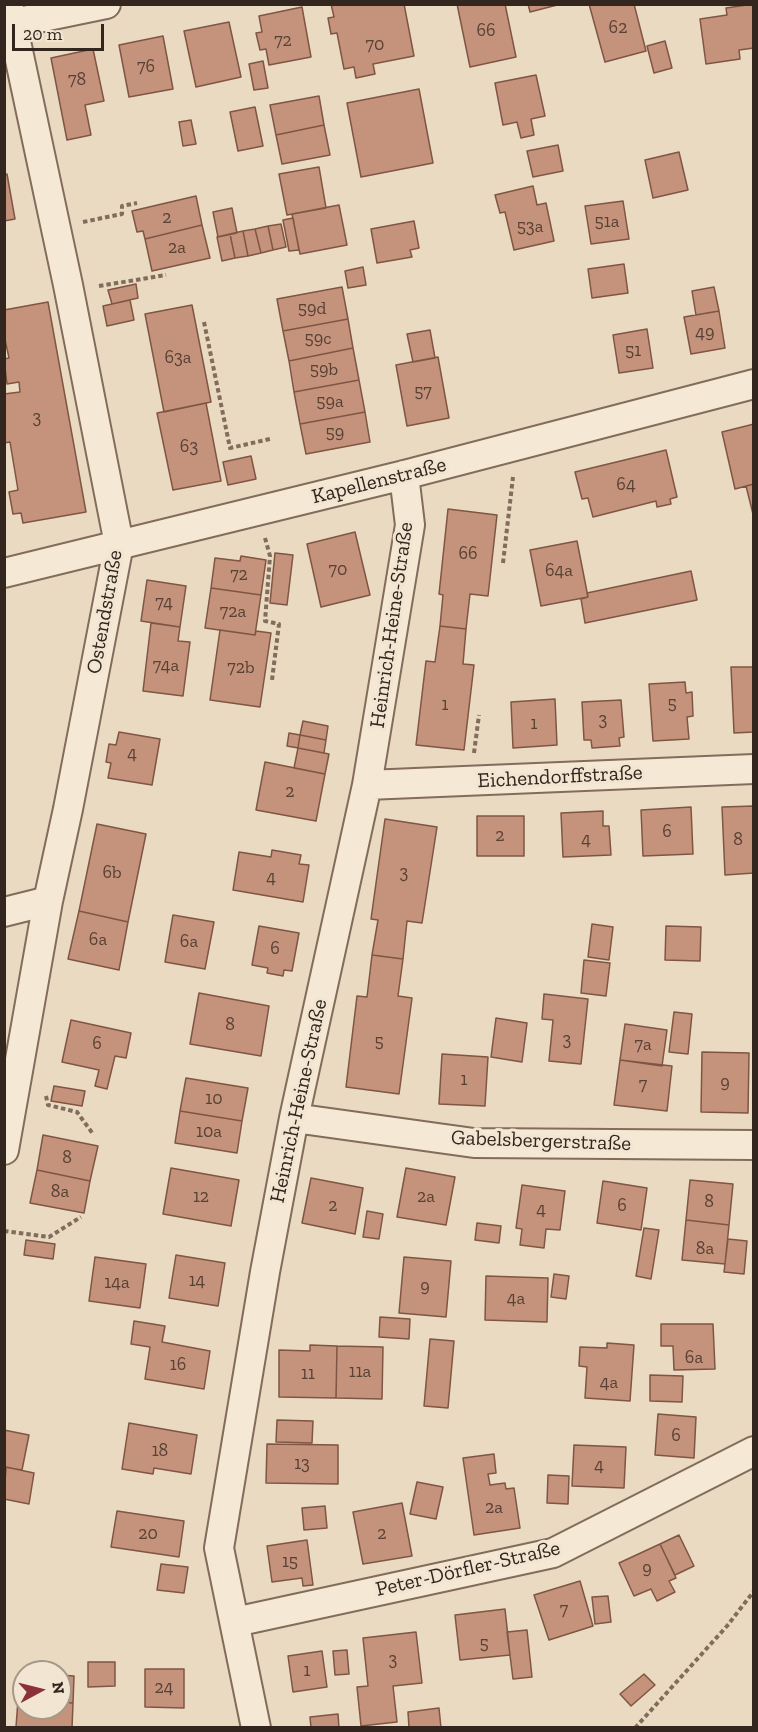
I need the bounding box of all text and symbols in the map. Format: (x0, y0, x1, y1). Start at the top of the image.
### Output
scale bar (15, 12, 106, 50)
house number: 62 (609, 17, 627, 39)
house number: 66 (476, 20, 496, 42)
text: 20 m (23, 23, 62, 45)
house number: 72 (274, 30, 292, 52)
house number: 70 (366, 34, 384, 56)
house number: 76 (137, 56, 155, 78)
house number: 78 (68, 69, 86, 91)
house number: 2 (162, 207, 172, 229)
house number: 51a (595, 211, 619, 233)
house number: 53a (517, 216, 543, 238)
house number: 2a (168, 237, 186, 259)
house number: 59d (298, 298, 326, 320)
house number: 49 (695, 322, 715, 344)
house number: 59c (304, 328, 332, 350)
house number: 51 (625, 340, 641, 362)
house number: 63a (164, 347, 192, 369)
house number: 59b (310, 359, 338, 381)
house number: 57 (414, 381, 432, 403)
house number: 59a (316, 391, 344, 413)
house number: 3 (33, 407, 41, 429)
house number: 59 (326, 422, 344, 444)
house number: 63 (180, 436, 198, 458)
street label: Kapellenstraße (309, 452, 449, 510)
house number: 64 (616, 474, 636, 496)
street label: Heinrich-Heine-Straße (365, 520, 419, 730)
house number: 66 (458, 543, 478, 565)
street label: Ostendstraße (82, 548, 128, 676)
house number: 70 (329, 559, 347, 581)
house number: 64a (545, 560, 573, 582)
house number: 72 (230, 564, 248, 586)
house number: 74 (155, 592, 173, 614)
house number: 72a (220, 601, 246, 623)
house number: 74a (153, 655, 179, 677)
house number: 72b (227, 657, 255, 679)
house number: 5 (667, 693, 677, 715)
house number: 1 (442, 694, 448, 716)
house number: 3 (599, 709, 607, 731)
house number: 1 (531, 713, 537, 735)
house number: 4 (127, 743, 137, 765)
street label: Eichendorffstraße (477, 760, 643, 794)
house number: 2 (285, 781, 295, 803)
house number: 6 (662, 821, 672, 843)
house number: 2 (495, 825, 505, 847)
house number: 4 (581, 829, 591, 851)
house number: 8 (733, 829, 743, 851)
house number: 6b (102, 862, 122, 884)
house number: 3 (400, 862, 408, 884)
house number: 4 (266, 867, 276, 889)
house number: 6a (89, 929, 107, 951)
house number: 6a (180, 931, 198, 953)
house number: 6 (270, 938, 280, 960)
street label: Heinrich-Heine-Straße (265, 997, 333, 1205)
house number: 8 (225, 1014, 235, 1036)
house number: 3 (563, 1029, 571, 1051)
house number: 5 (374, 1031, 384, 1053)
house number: 6 (92, 1033, 102, 1055)
house number: 7a (634, 1034, 652, 1056)
house number: 1 (461, 1069, 467, 1091)
house number: 9 (720, 1072, 730, 1094)
house number: 7 (639, 1074, 647, 1096)
house number: 10 (205, 1088, 223, 1110)
house number: 10a (196, 1121, 222, 1143)
street label: Gabelsbergerstraße (451, 1125, 631, 1157)
house number: 8 (62, 1147, 72, 1169)
house number: 8a (51, 1181, 69, 1203)
house number: 12 (193, 1186, 209, 1208)
house number: 2a (417, 1186, 435, 1208)
house number: 8 (704, 1191, 714, 1213)
house number: 2 (328, 1195, 338, 1217)
house number: 6 (617, 1195, 627, 1217)
house number: 4 (536, 1199, 546, 1221)
house number: 8a (696, 1238, 714, 1260)
house number: 14 (189, 1270, 205, 1292)
house number: 14a (104, 1272, 130, 1294)
house number: 9 (420, 1276, 430, 1298)
house number: 4a (507, 1288, 525, 1310)
house number: 6a (685, 1347, 703, 1369)
house number: 16 (170, 1354, 186, 1376)
house number: 11a (349, 1361, 371, 1383)
house number: 11 (301, 1363, 315, 1385)
house number: 4a (600, 1372, 618, 1394)
house number: 6 (671, 1425, 681, 1447)
house number: 18 (152, 1440, 168, 1462)
house number: 13 (294, 1453, 310, 1475)
house number: 4 (594, 1455, 604, 1477)
house number: 2a (485, 1497, 503, 1519)
house number: 20 (138, 1523, 158, 1545)
house number: 2 (377, 1523, 387, 1545)
street label: Peter-Dörfler-Straße (373, 1536, 563, 1602)
house number: 15 (282, 1551, 298, 1573)
house number: 9 (642, 1558, 652, 1580)
house number: 7 (560, 1599, 568, 1621)
house number: 5 (479, 1633, 489, 1655)
house number: 3 (389, 1649, 397, 1671)
north arrow (12, 1660, 72, 1720)
house number: 1 (304, 1660, 310, 1682)
house number: 24 (155, 1677, 173, 1699)
text: N (48, 1681, 69, 1695)

